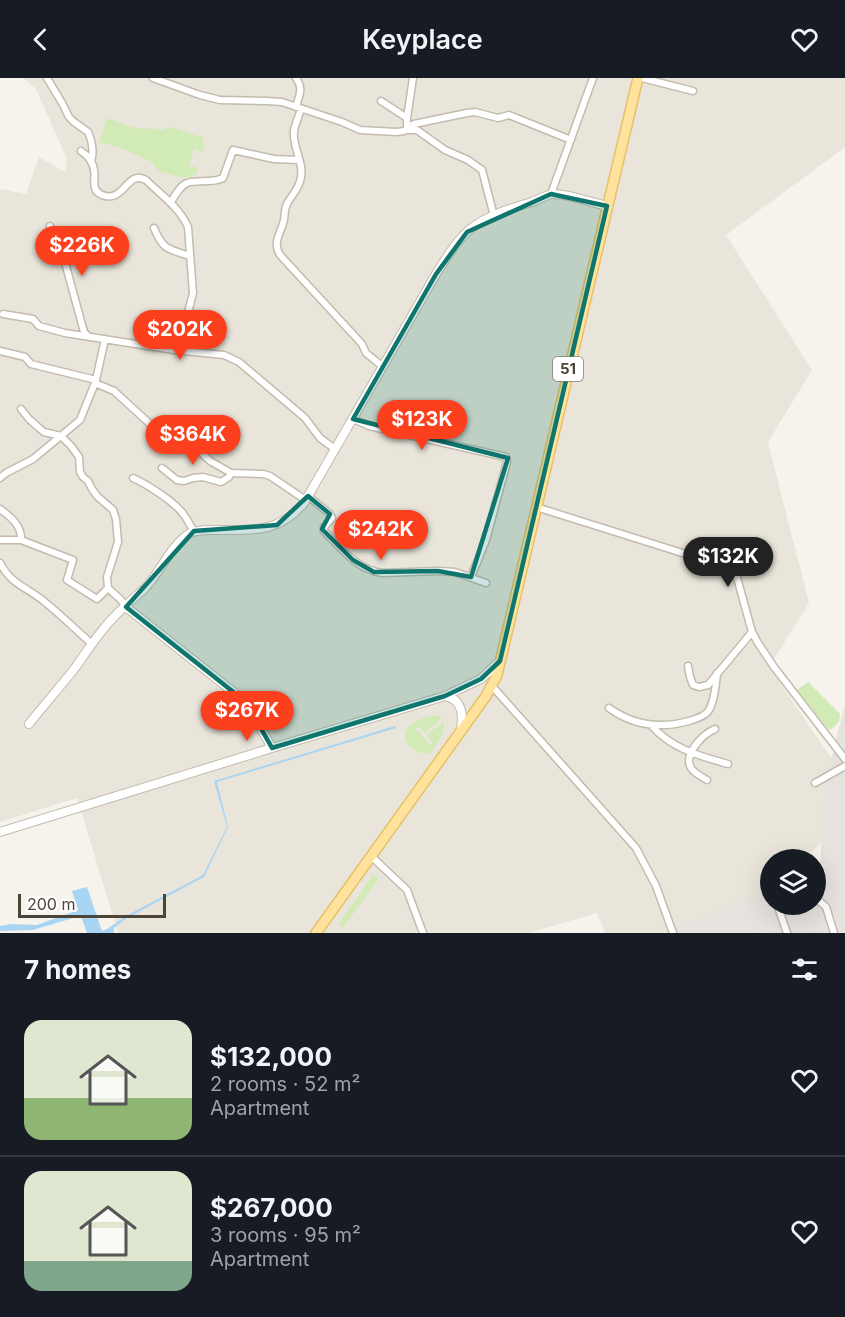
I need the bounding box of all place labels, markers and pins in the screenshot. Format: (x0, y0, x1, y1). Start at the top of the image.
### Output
pin: $226K (40, 226, 124, 277)
pin: $202K (138, 310, 222, 361)
pin: $123K (380, 400, 464, 451)
pin: $364K (151, 415, 235, 466)
pin: $242K (339, 510, 423, 561)
pin: $132K (686, 537, 770, 588)
pin: $267K (205, 691, 289, 742)

